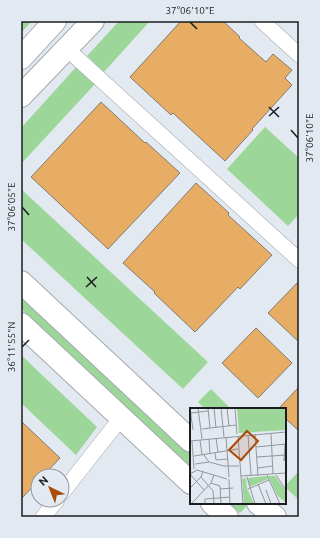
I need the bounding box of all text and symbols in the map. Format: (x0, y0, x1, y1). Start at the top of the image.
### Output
text: 37°06'10"E (165, 5, 215, 16)
text: 37°06'10"E (304, 113, 315, 163)
text: 37°06'05"E (6, 182, 17, 232)
text: 36°11'55"N (6, 322, 17, 372)
inset map (190, 408, 286, 504)
north arrow (30, 468, 70, 508)
text: N (36, 473, 50, 488)

